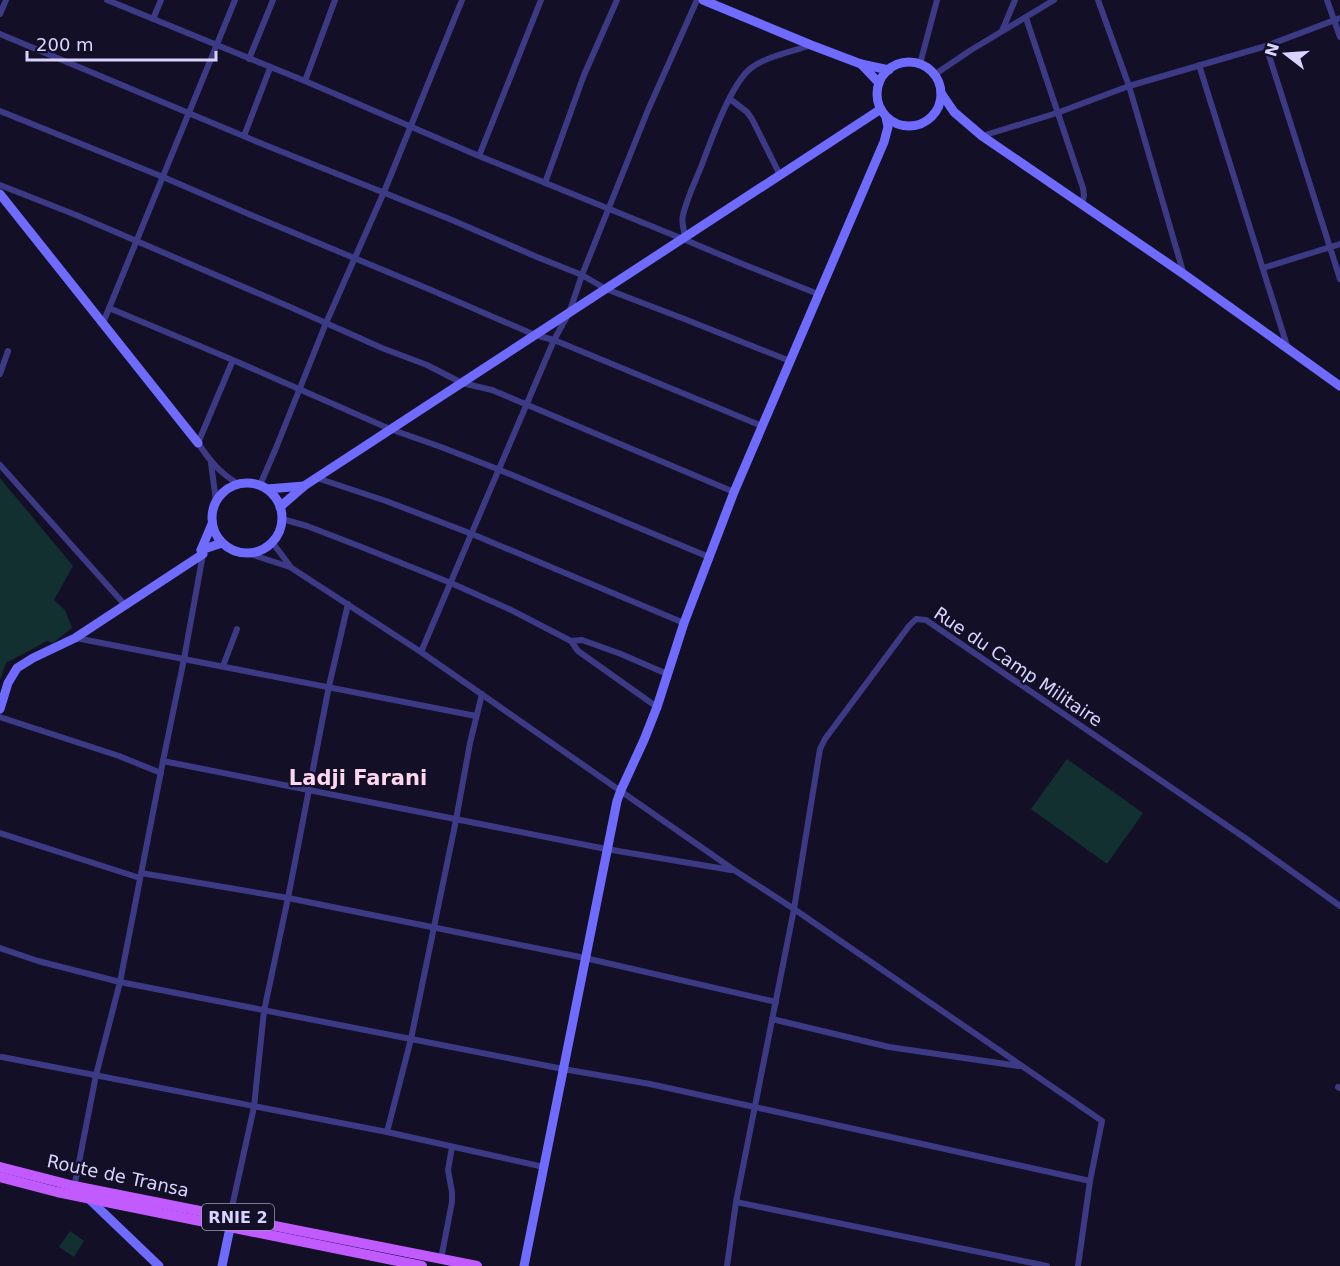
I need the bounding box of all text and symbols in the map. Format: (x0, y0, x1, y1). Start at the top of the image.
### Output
scale bar (27, 24, 216, 62)
north arrow (1256, 24, 1316, 84)
text: 200 m (36, 34, 94, 55)
text: N (1261, 41, 1283, 59)
street label: Rue du Camp Militaire (930, 602, 1106, 731)
district label: Ladji Farani (289, 766, 427, 790)
street label: Route de Transa (45, 1150, 191, 1201)
road number: RNIE 2 (202, 1204, 274, 1230)

